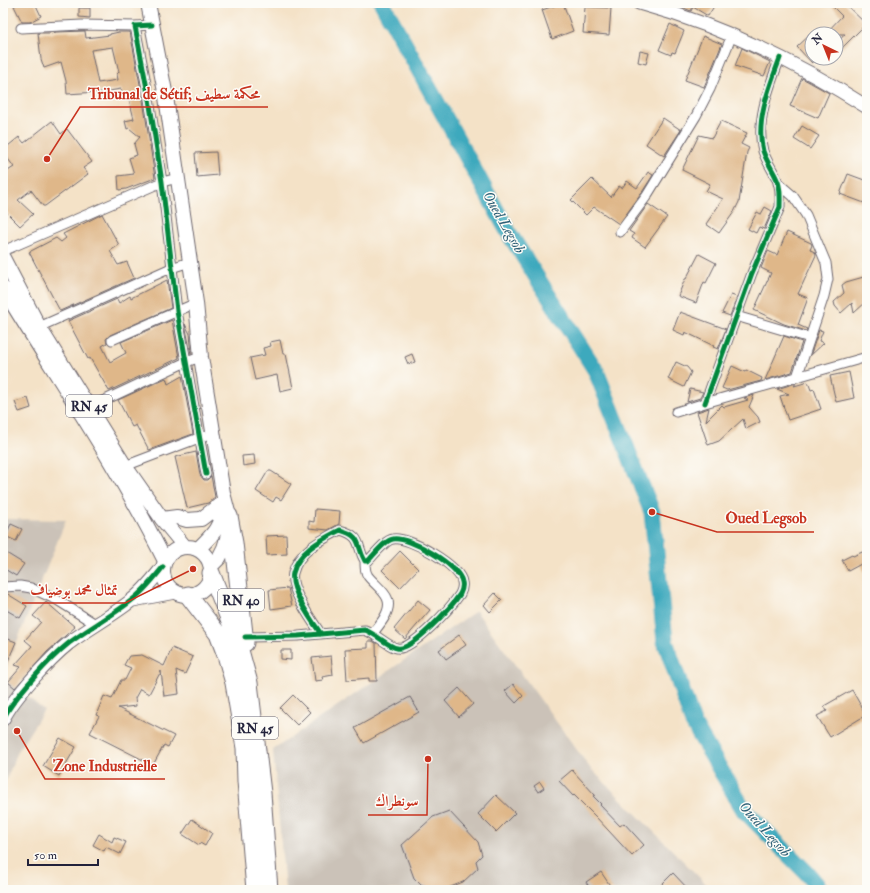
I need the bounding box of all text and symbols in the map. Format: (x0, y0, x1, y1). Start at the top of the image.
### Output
north arrow (804, 26, 844, 66)
text: N (809, 30, 826, 48)
callout: Tribunal de Sétif; محكمة سطيف (80, 80, 268, 107)
text: Tribunal de Sétif; محكمة سطيف (87, 85, 261, 104)
water label: Oued Legsob (478, 188, 529, 257)
road number: RN 45 (66, 395, 112, 417)
callout: Oued Legsob (717, 505, 814, 532)
text: Oued Legsob (725, 509, 807, 529)
callout: تمثال محمد بوضياف (22, 576, 125, 603)
text: تمثال محمد بوضياف (30, 581, 118, 600)
road number: RN 40 (218, 589, 264, 611)
road number: RN 45 (232, 717, 278, 739)
callout: Zone Industrielle (45, 752, 165, 779)
text: Zone Industrielle (53, 757, 158, 776)
callout: سونطراك (368, 788, 427, 815)
text: سونطراك (375, 792, 419, 811)
water label: Oued Legsob (734, 797, 795, 862)
scale bar (28, 841, 98, 867)
text: 50 m (34, 848, 58, 863)

